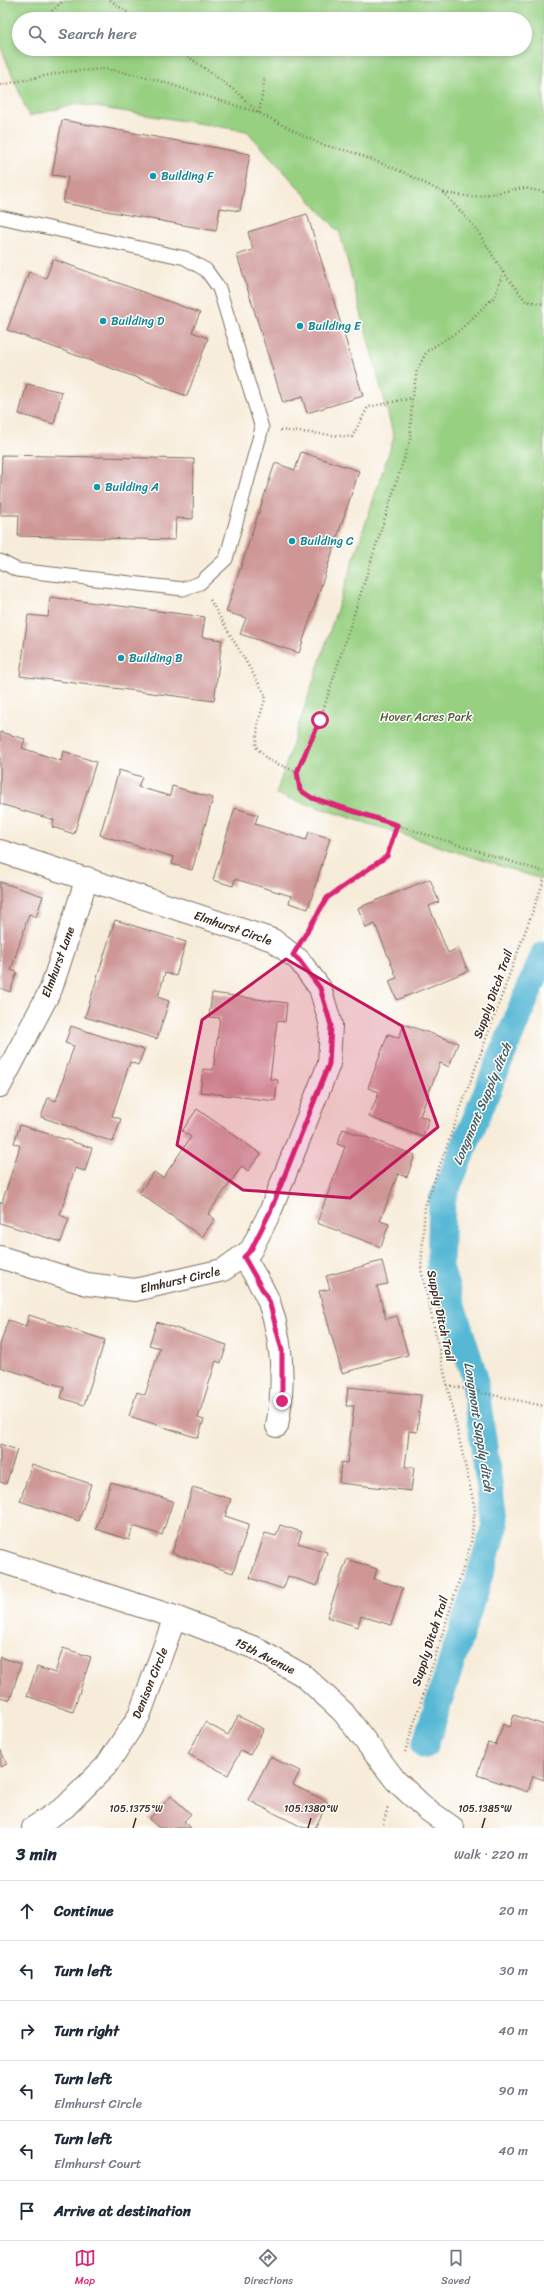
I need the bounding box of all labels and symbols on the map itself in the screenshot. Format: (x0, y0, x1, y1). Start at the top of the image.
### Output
place label: Building F (161, 165, 214, 187)
marker: Building F (148, 171, 158, 181)
place label: Building D (111, 310, 165, 332)
place label: Building E (308, 315, 362, 337)
marker: Building D (98, 316, 108, 326)
marker: Building E (295, 321, 305, 331)
place label: Building A (105, 476, 159, 498)
marker: Building A (92, 482, 102, 492)
place label: Building C (300, 530, 354, 552)
marker: Building C (287, 536, 297, 546)
place label: Building B (129, 647, 183, 669)
marker: Building B (116, 653, 126, 663)
park label: Hover Acres Park (380, 706, 473, 728)
route start (311, 711, 329, 729)
street label: Elmhurst Circle (191, 904, 275, 952)
street label: Elmhurst Lane (35, 923, 81, 1001)
street label: Supply Ditch Trail (467, 946, 520, 1042)
water label: Longmont Supply ditch (446, 1038, 519, 1169)
street label: Elmhurst Circle (138, 1260, 222, 1300)
street label: Supply Ditch Trail (421, 1268, 462, 1365)
water label: Longmont Supply ditch (457, 1361, 501, 1495)
route end (273, 1392, 291, 1410)
street label: Supply Ditch Trail (405, 1593, 455, 1689)
street label: 15th Avenue (231, 1631, 299, 1681)
street label: Denison Circle (126, 1644, 174, 1722)
text: 105.1375°W (109, 1800, 163, 1818)
text: 105.1380°W (284, 1800, 338, 1818)
text: 105.1385°W (458, 1800, 512, 1818)

